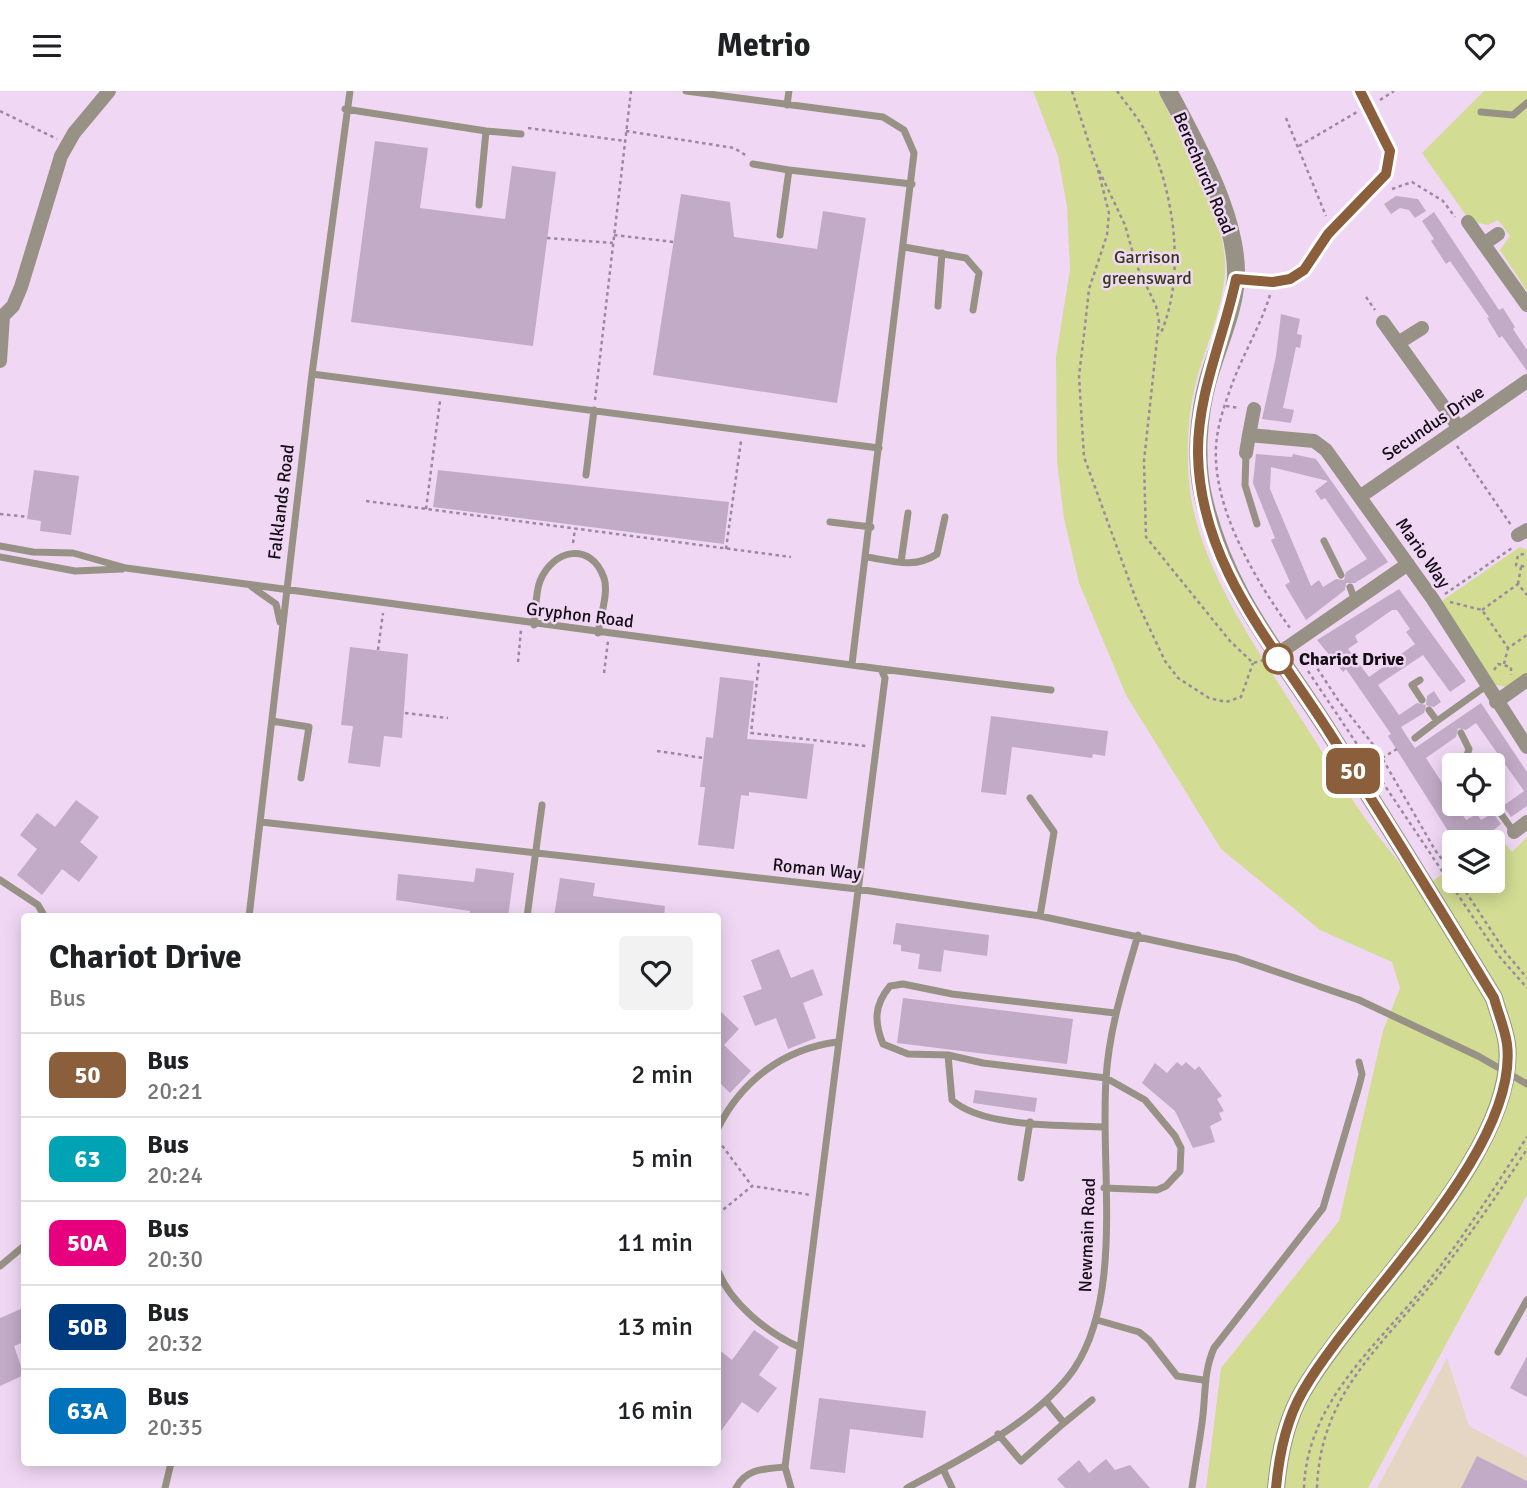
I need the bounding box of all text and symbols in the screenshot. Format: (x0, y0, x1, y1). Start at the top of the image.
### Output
text: Metrio (716, 26, 811, 65)
icon: menu (28, 27, 66, 65)
icon: heart (1461, 27, 1499, 65)
street label: Berechurch Road (1168, 109, 1240, 237)
park label: Garrison greensward (1102, 246, 1192, 289)
street label: Secundus Drive (1378, 381, 1488, 465)
street label: Falklands Road (263, 443, 299, 561)
street label: Mario Way (1391, 514, 1455, 593)
street label: Gryphon Road (525, 597, 635, 633)
marker: Chariot Drive (1263, 644, 1293, 674)
place label: Chariot Drive (1299, 648, 1404, 670)
line badge: 50 (1322, 748, 1384, 794)
map controls (1442, 753, 1505, 893)
button: locate (1442, 753, 1505, 816)
text: 50 (1340, 756, 1366, 786)
button: layers (1442, 830, 1505, 893)
street label: Roman Way (772, 853, 863, 885)
button: heart (619, 936, 693, 1010)
text: Chariot Drive (49, 937, 242, 978)
text: Bus (49, 984, 86, 1013)
text: Bus (147, 1045, 189, 1077)
text: 2 min (631, 1059, 693, 1091)
text: 50 (75, 1060, 100, 1090)
text: 20:21 (147, 1077, 203, 1106)
text: Bus (147, 1129, 189, 1161)
text: 5 min (631, 1143, 693, 1175)
text: 63 (75, 1144, 100, 1174)
text: 20:24 (147, 1161, 203, 1190)
street label: Newmain Road (1074, 1177, 1100, 1293)
text: Bus (147, 1213, 189, 1245)
text: 11 min (617, 1227, 693, 1259)
text: 50A (67, 1228, 108, 1258)
text: 20:30 (147, 1245, 203, 1274)
text: Bus (147, 1297, 189, 1329)
text: 13 min (617, 1311, 693, 1343)
text: 50B (67, 1312, 108, 1342)
text: 20:32 (147, 1329, 203, 1358)
text: Bus (147, 1381, 189, 1413)
text: 16 min (617, 1395, 693, 1427)
text: 63A (67, 1396, 108, 1426)
text: 20:35 (147, 1413, 203, 1442)

